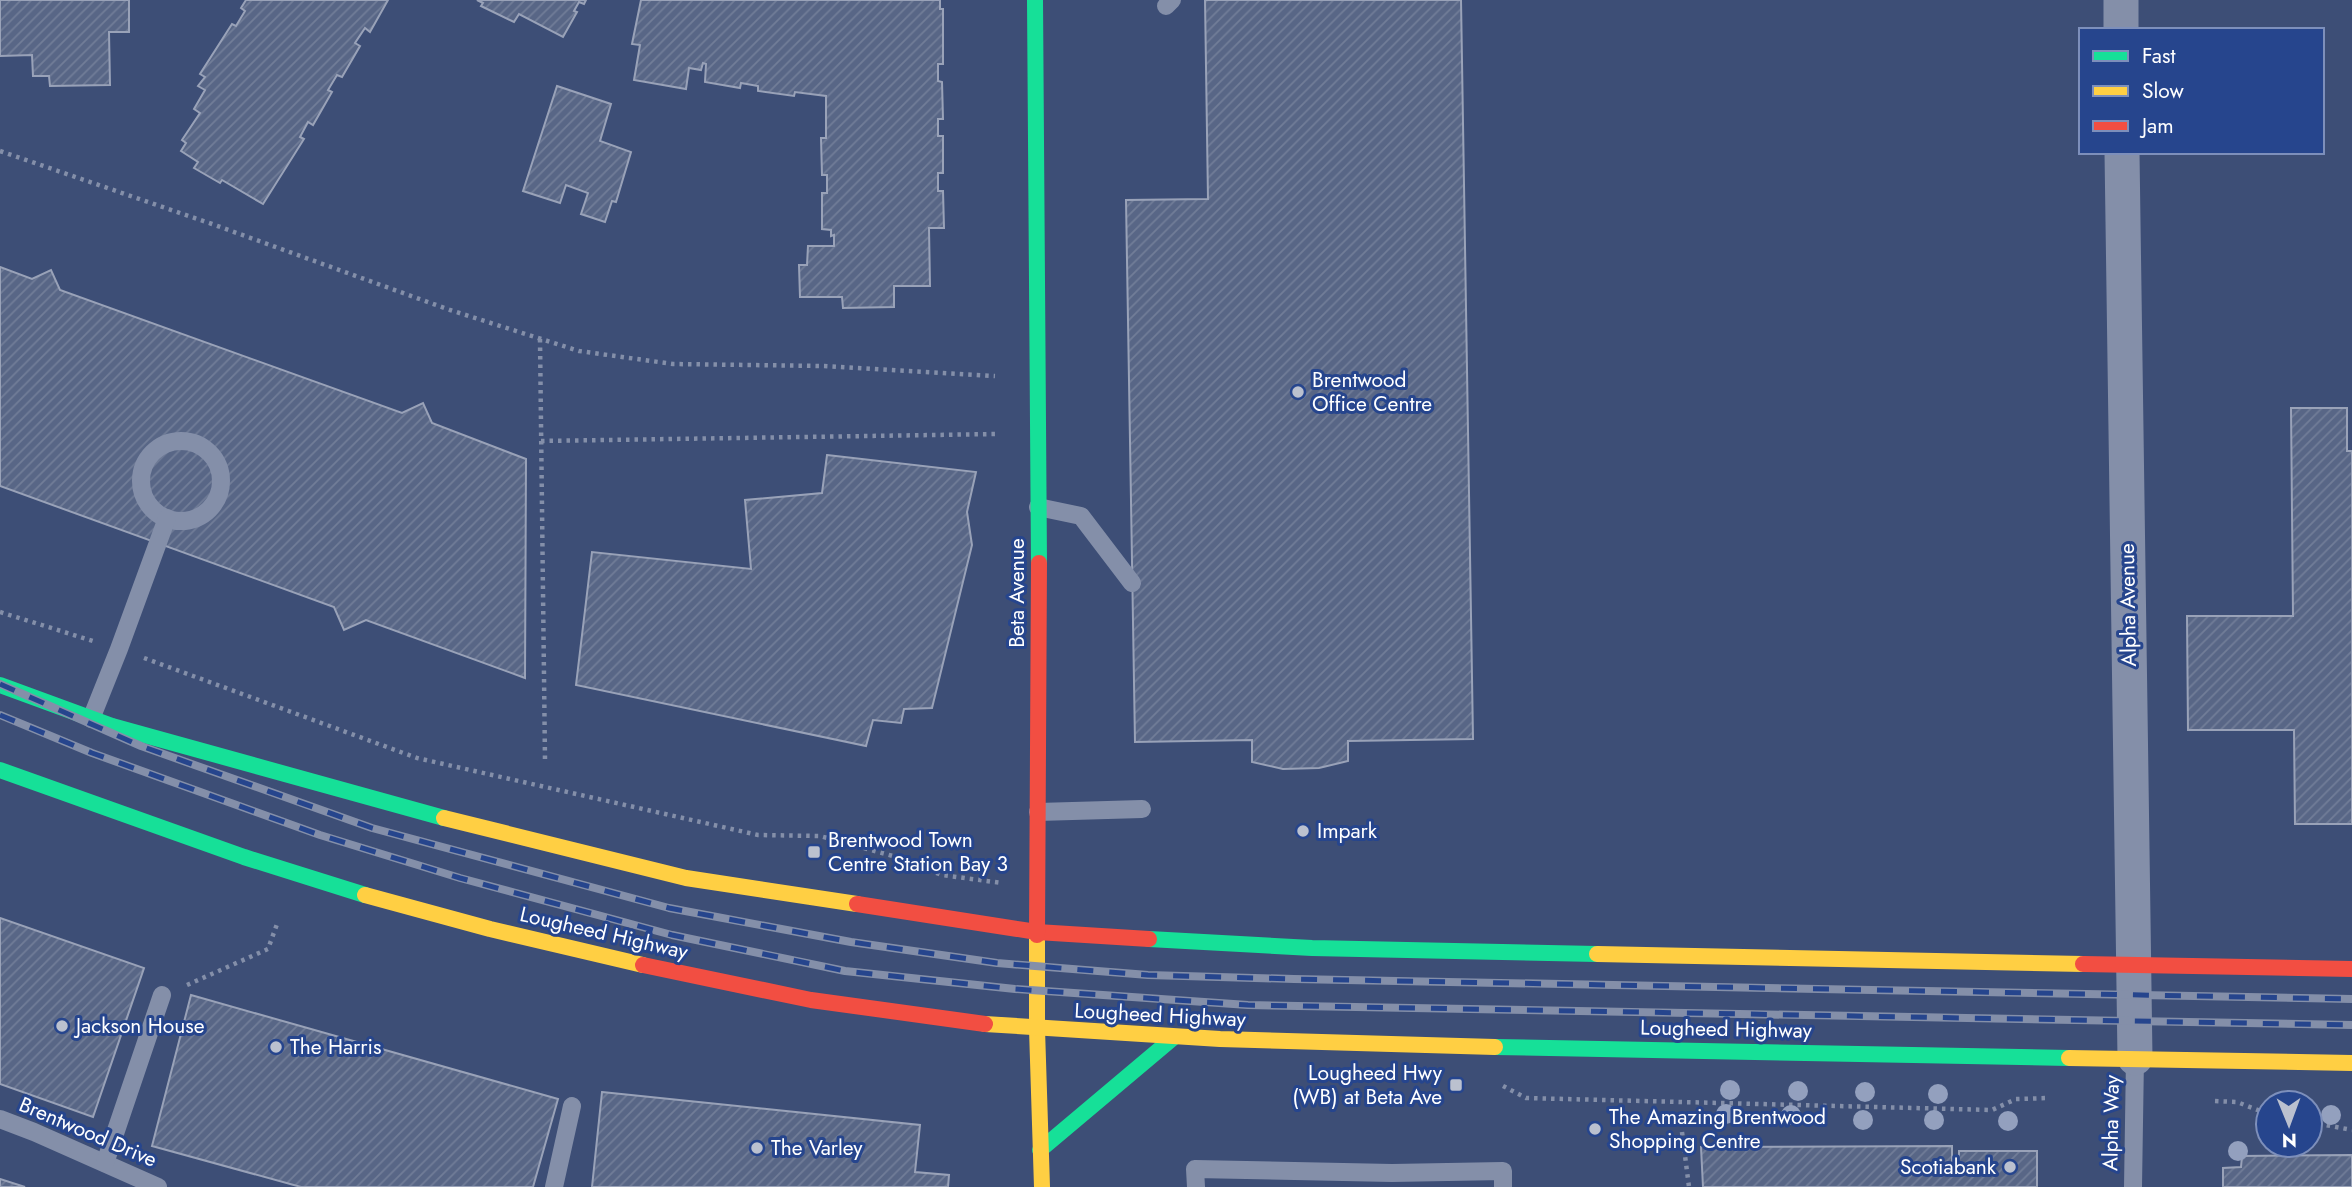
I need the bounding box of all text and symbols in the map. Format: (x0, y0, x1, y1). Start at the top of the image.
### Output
legend (2079, 28, 2324, 154)
text: Fast (2142, 41, 2175, 71)
text: Slow (2142, 76, 2184, 106)
text: Jam (2139, 111, 2174, 141)
place label: Brentwood Office Centre (1312, 365, 1432, 419)
marker: Brentwood Office Centre (1290, 384, 1306, 400)
street label: Beta Avenue (1002, 538, 1032, 648)
street label: Alpha Avenue (2112, 543, 2144, 667)
place label: Impark (1317, 816, 1378, 846)
marker: Impark (1295, 823, 1311, 839)
place label: Brentwood Town Centre Station Bay 3 (828, 825, 1008, 879)
marker: Brentwood Town Centre Station Bay 3 (806, 844, 822, 860)
street label: Lougheed Highway (517, 899, 692, 967)
street label: Lougheed Highway (1073, 996, 1247, 1035)
place label: Jackson House (73, 1011, 205, 1041)
street label: Lougheed Highway (1640, 1013, 1813, 1046)
marker: Jackson House (54, 1018, 70, 1034)
place label: The Harris (290, 1032, 381, 1062)
marker: The Harris (268, 1039, 284, 1055)
place label: Lougheed Hwy (WB) at Beta Ave (1292, 1058, 1443, 1112)
street label: Alpha Way (2095, 1074, 2127, 1171)
marker: Lougheed Hwy (WB) at Beta Ave (1448, 1077, 1464, 1093)
street label: Brentwood Drive (14, 1089, 162, 1175)
north arrow (2254, 1089, 2324, 1159)
place label: The Amazing Brentwood Shopping Centre (1609, 1102, 1826, 1156)
marker: The Amazing Brentwood Shopping Centre (1587, 1121, 1603, 1137)
text: N (2282, 1127, 2297, 1154)
place label: The Varley (771, 1133, 863, 1163)
marker: The Varley (749, 1140, 765, 1156)
place label: Scotiabank (1900, 1152, 1997, 1182)
marker: Scotiabank (2002, 1159, 2018, 1175)

